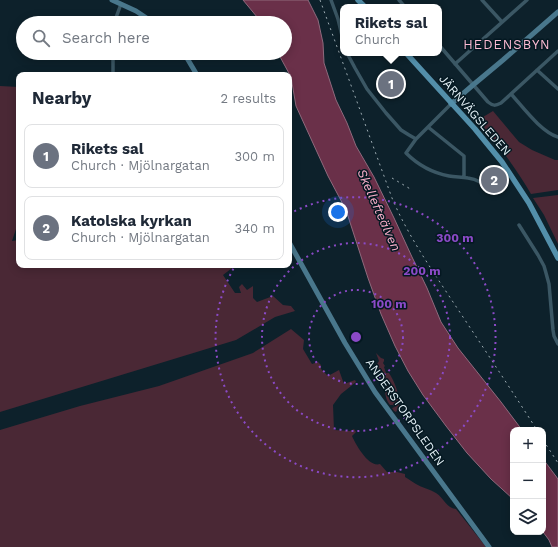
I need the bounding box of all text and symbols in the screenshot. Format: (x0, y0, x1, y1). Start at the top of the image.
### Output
popup (340, 4, 442, 56)
text: Rikets sal (355, 14, 427, 32)
search box (16, 16, 292, 60)
icon: search (30, 27, 52, 49)
text: Search here (62, 29, 150, 47)
text: Church (355, 32, 400, 47)
district label: HEDENSBYN (463, 37, 551, 52)
pin: 1 (378, 69, 404, 99)
street label: JÄRNVÄGSLEDEN (436, 72, 514, 158)
text: Nearby (32, 88, 91, 108)
text: 2 results (221, 91, 276, 106)
text: Rikets sal (71, 140, 144, 158)
text: 1 (43, 149, 49, 164)
text: 300 m (234, 149, 275, 164)
text: Church · Mjölnargatan (71, 158, 210, 173)
pin: 2 (481, 165, 507, 195)
water label: Skellefteälven (354, 167, 404, 253)
your location (328, 202, 348, 222)
text: Katolska kyrkan (71, 212, 192, 230)
text: 2 (42, 221, 50, 236)
text: 340 m (235, 221, 275, 236)
text: Church · Mjölnargatan (71, 230, 210, 245)
text: 300 m (436, 231, 474, 245)
text: 200 m (403, 264, 441, 278)
text: 100 m (371, 297, 407, 311)
centre of rings (349, 330, 363, 344)
street label: ANDERSTORPSLEDEN (363, 356, 447, 468)
map controls (510, 427, 546, 535)
button: + (510, 427, 546, 463)
button: − (510, 463, 546, 499)
button: layers (510, 499, 546, 535)

